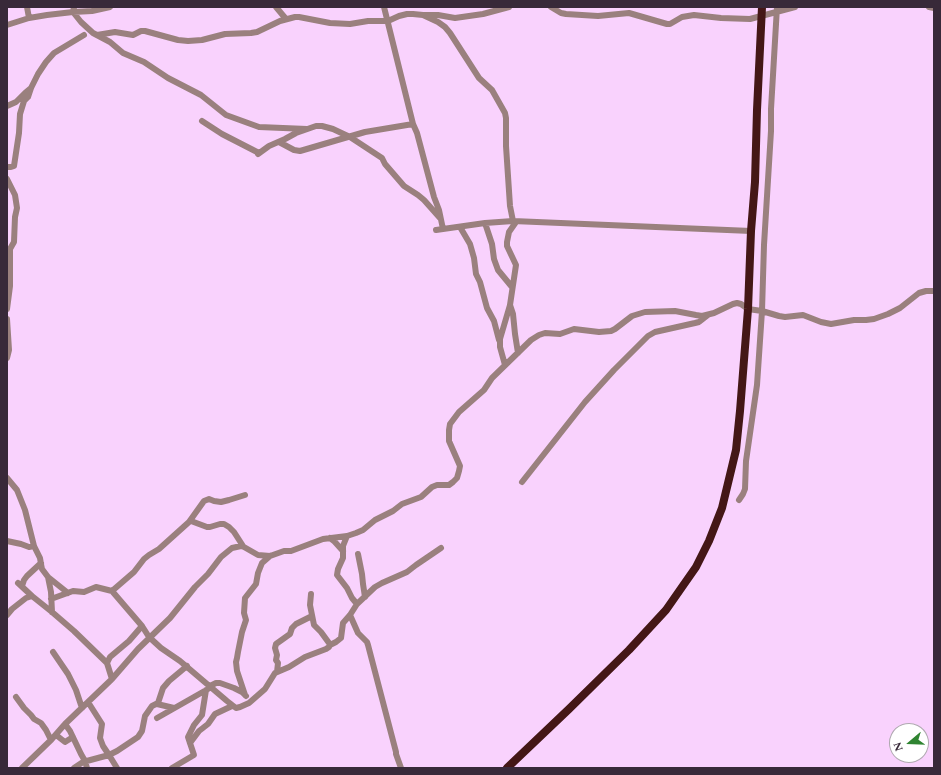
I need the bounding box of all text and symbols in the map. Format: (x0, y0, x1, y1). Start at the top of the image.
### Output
north arrow (889, 723, 929, 763)
text: N (889, 740, 908, 754)

